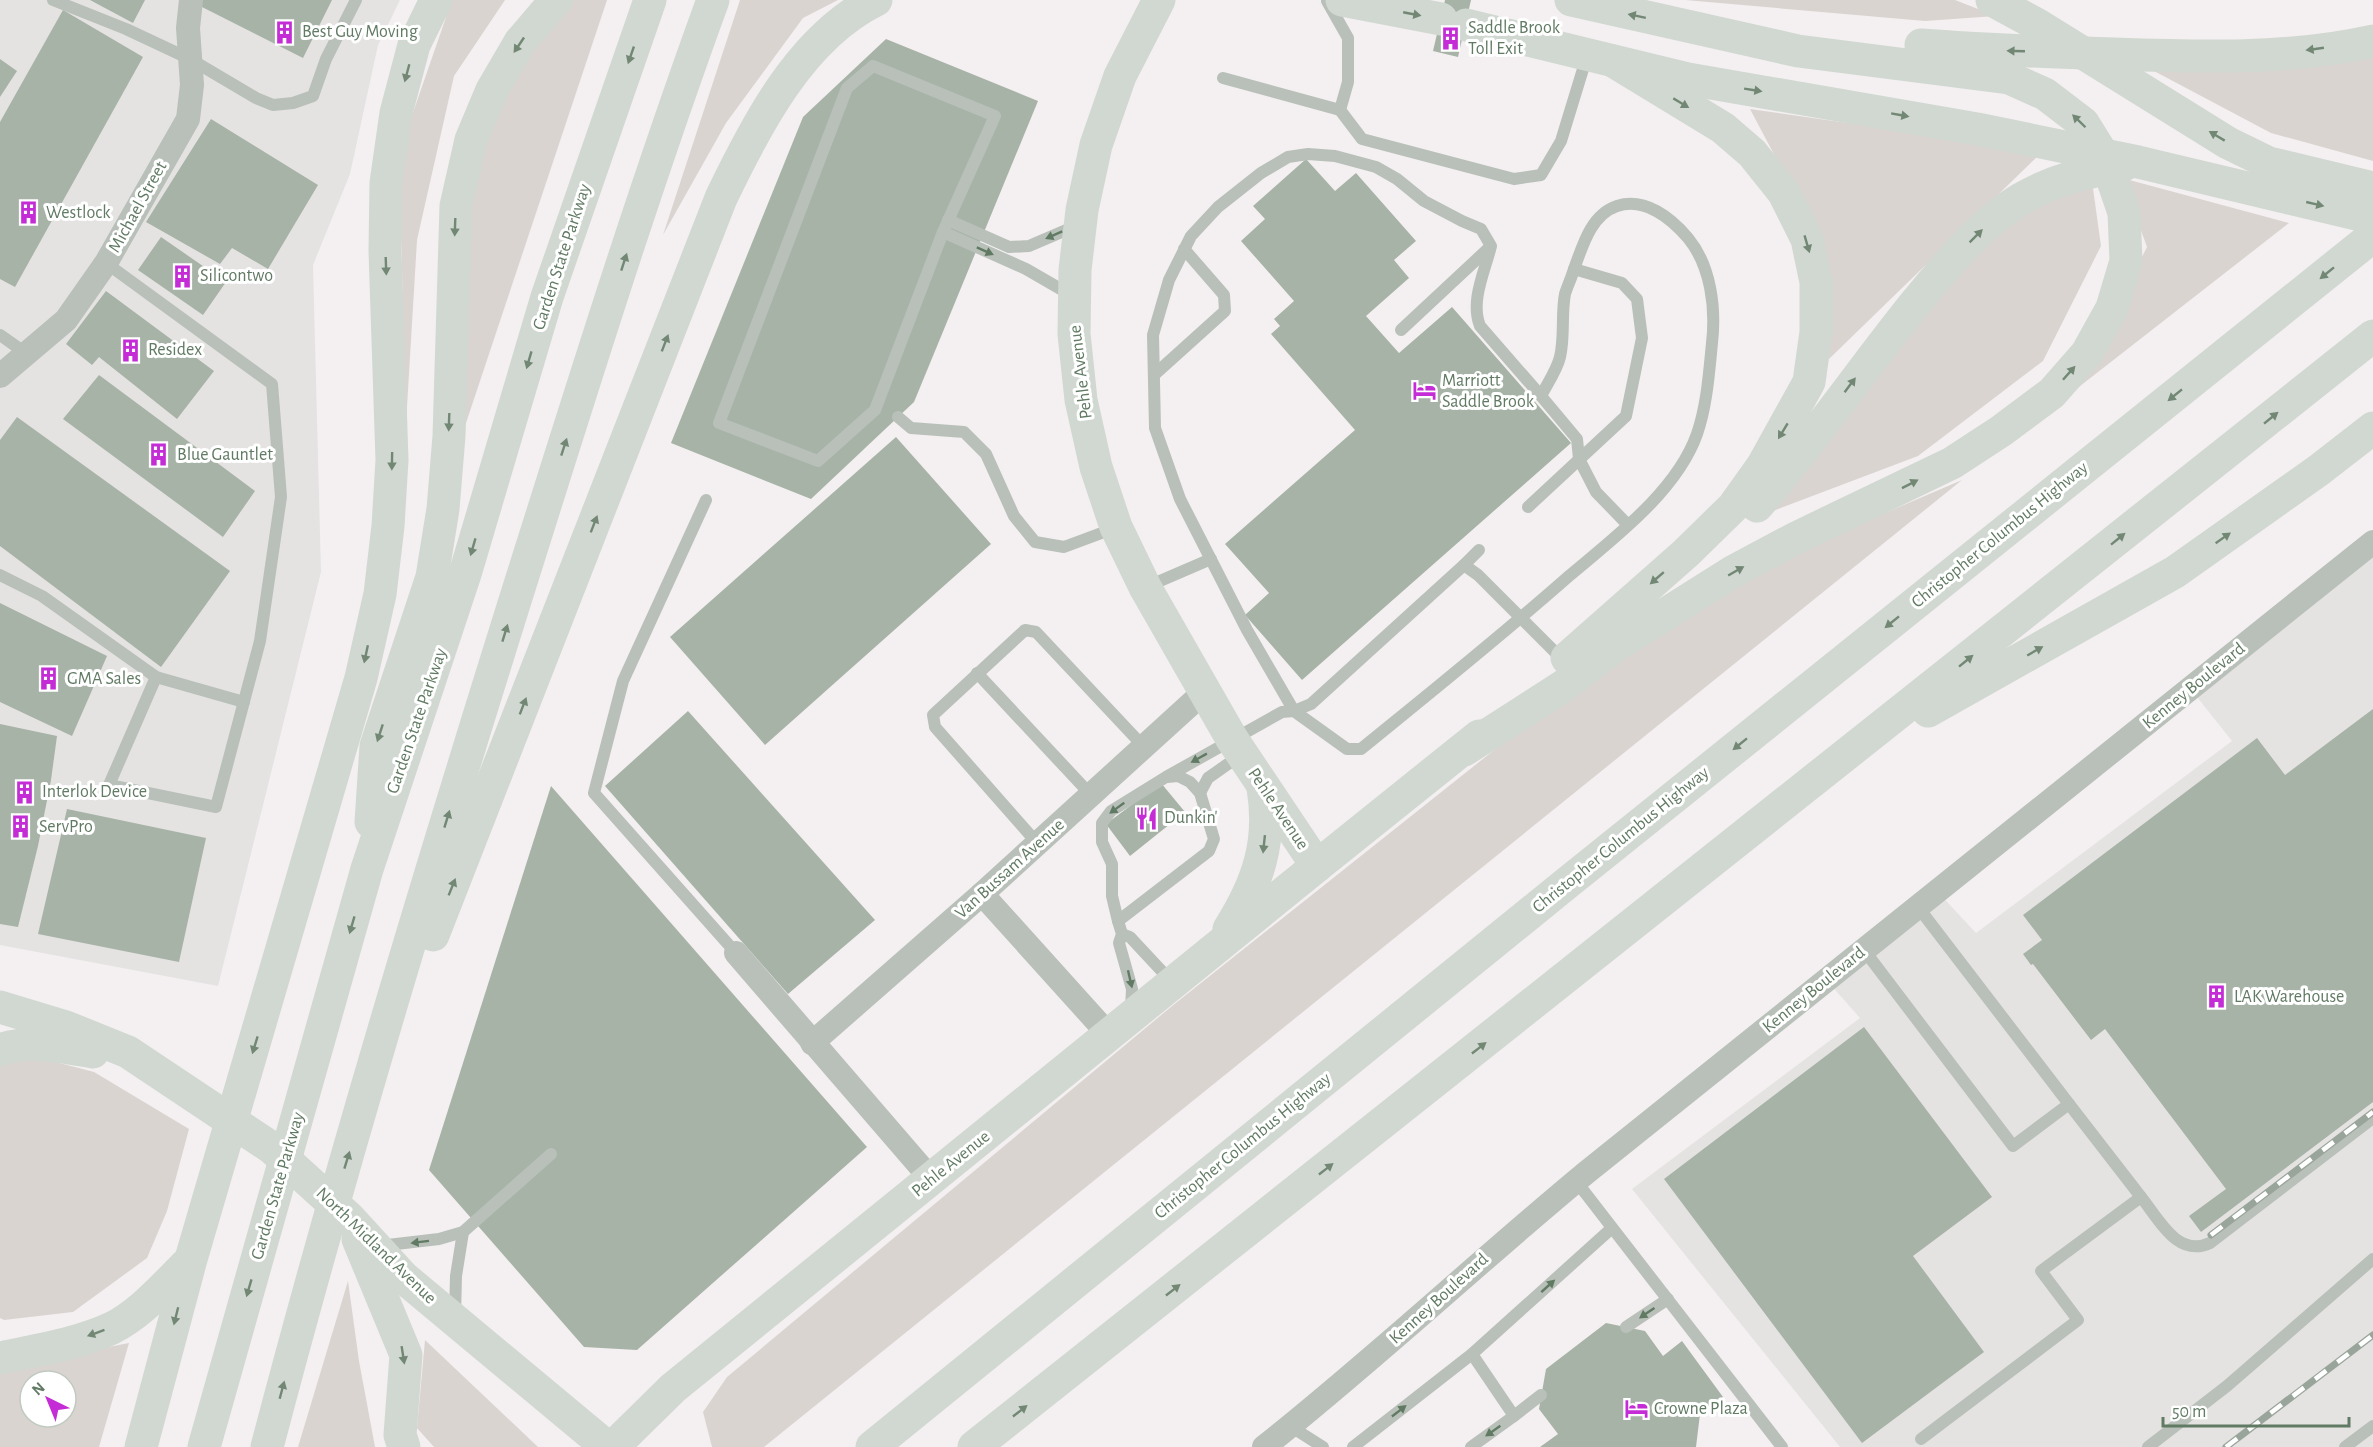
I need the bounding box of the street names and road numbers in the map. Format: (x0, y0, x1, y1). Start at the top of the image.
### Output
street label: Michael Street (106, 158, 171, 256)
street label: Garden State Parkway (530, 181, 594, 332)
street label: Pehle Avenue (1066, 324, 1096, 420)
street label: Christopher Columbus Highway (1908, 458, 2092, 612)
street label: Kenney Boulevard (2139, 639, 2249, 733)
street label: Garden State Parkway (384, 646, 450, 796)
street label: Christopher Columbus Highway (1529, 763, 1713, 917)
street label: Pehle Avenue (1244, 765, 1312, 853)
street label: Van Bussam Avenue (952, 816, 1068, 922)
street label: Kenney Boulevard (1759, 943, 1869, 1037)
street label: Christopher Columbus Highway (1151, 1069, 1335, 1223)
street label: Garden State Parkway (248, 1110, 308, 1262)
street label: Pehle Avenue (909, 1127, 993, 1201)
street label: North Midland Avenue (313, 1184, 439, 1308)
street label: Kenney Boulevard (1386, 1250, 1492, 1348)

